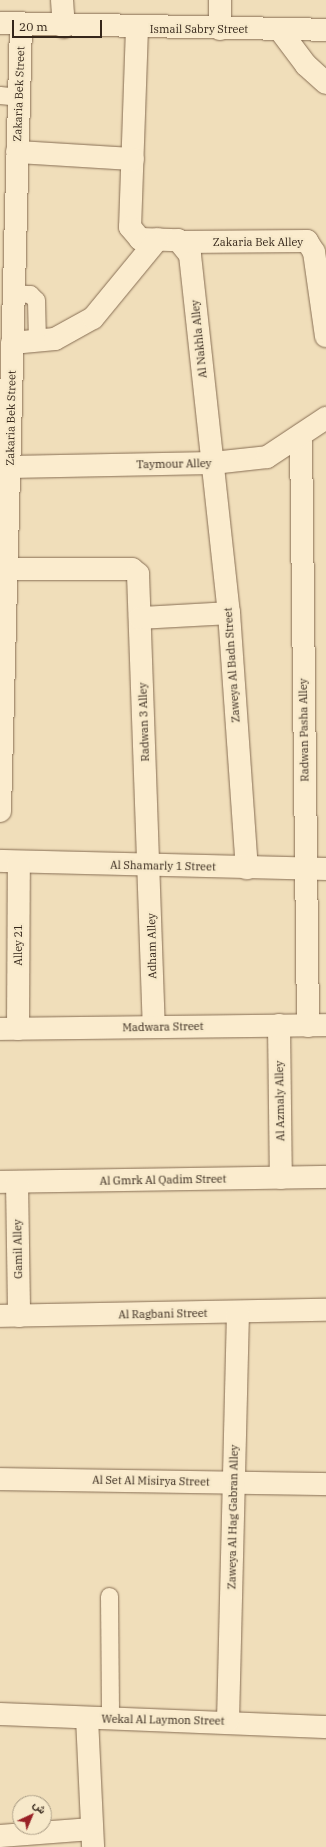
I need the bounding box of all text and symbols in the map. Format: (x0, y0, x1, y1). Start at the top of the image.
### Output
scale bar (14, 12, 104, 38)
text: 20 m (19, 19, 48, 34)
street label: Ismail Sabry Street (150, 22, 248, 36)
street label: Zakaria Bek Street (11, 46, 27, 142)
street label: Zakaria Bek Alley (213, 235, 303, 249)
street label: Al Nakhla Alley (188, 299, 210, 379)
street label: Zakaria Bek Street (4, 370, 18, 466)
street label: Taymour Alley (136, 457, 212, 471)
street label: Zaweya Al Badn Street (221, 607, 243, 723)
street label: Radwan Pasha Alley (296, 678, 312, 782)
street label: Radwan 3 Alley (136, 682, 152, 762)
street label: Al Shamarly 1 Street (110, 858, 216, 874)
street label: Adham Alley (145, 913, 159, 979)
street label: Alley 21 (11, 924, 25, 966)
street label: Madwara Street (122, 1020, 204, 1034)
street label: Al Azmaly Alley (273, 1061, 287, 1141)
street label: Al Gmrk Al Qadim Street (99, 1172, 227, 1188)
street label: Gamil Alley (11, 1219, 25, 1279)
street label: Al Ragbani Street (118, 1307, 208, 1321)
street label: Zaweya Al Hag Gabran Alley (225, 1445, 241, 1589)
street label: Al Set Al Misirya Street (92, 1473, 210, 1489)
street label: Wekal Al Laymon Street (101, 1712, 225, 1728)
north arrow (12, 1795, 52, 1835)
text: ش (30, 1797, 49, 1817)

